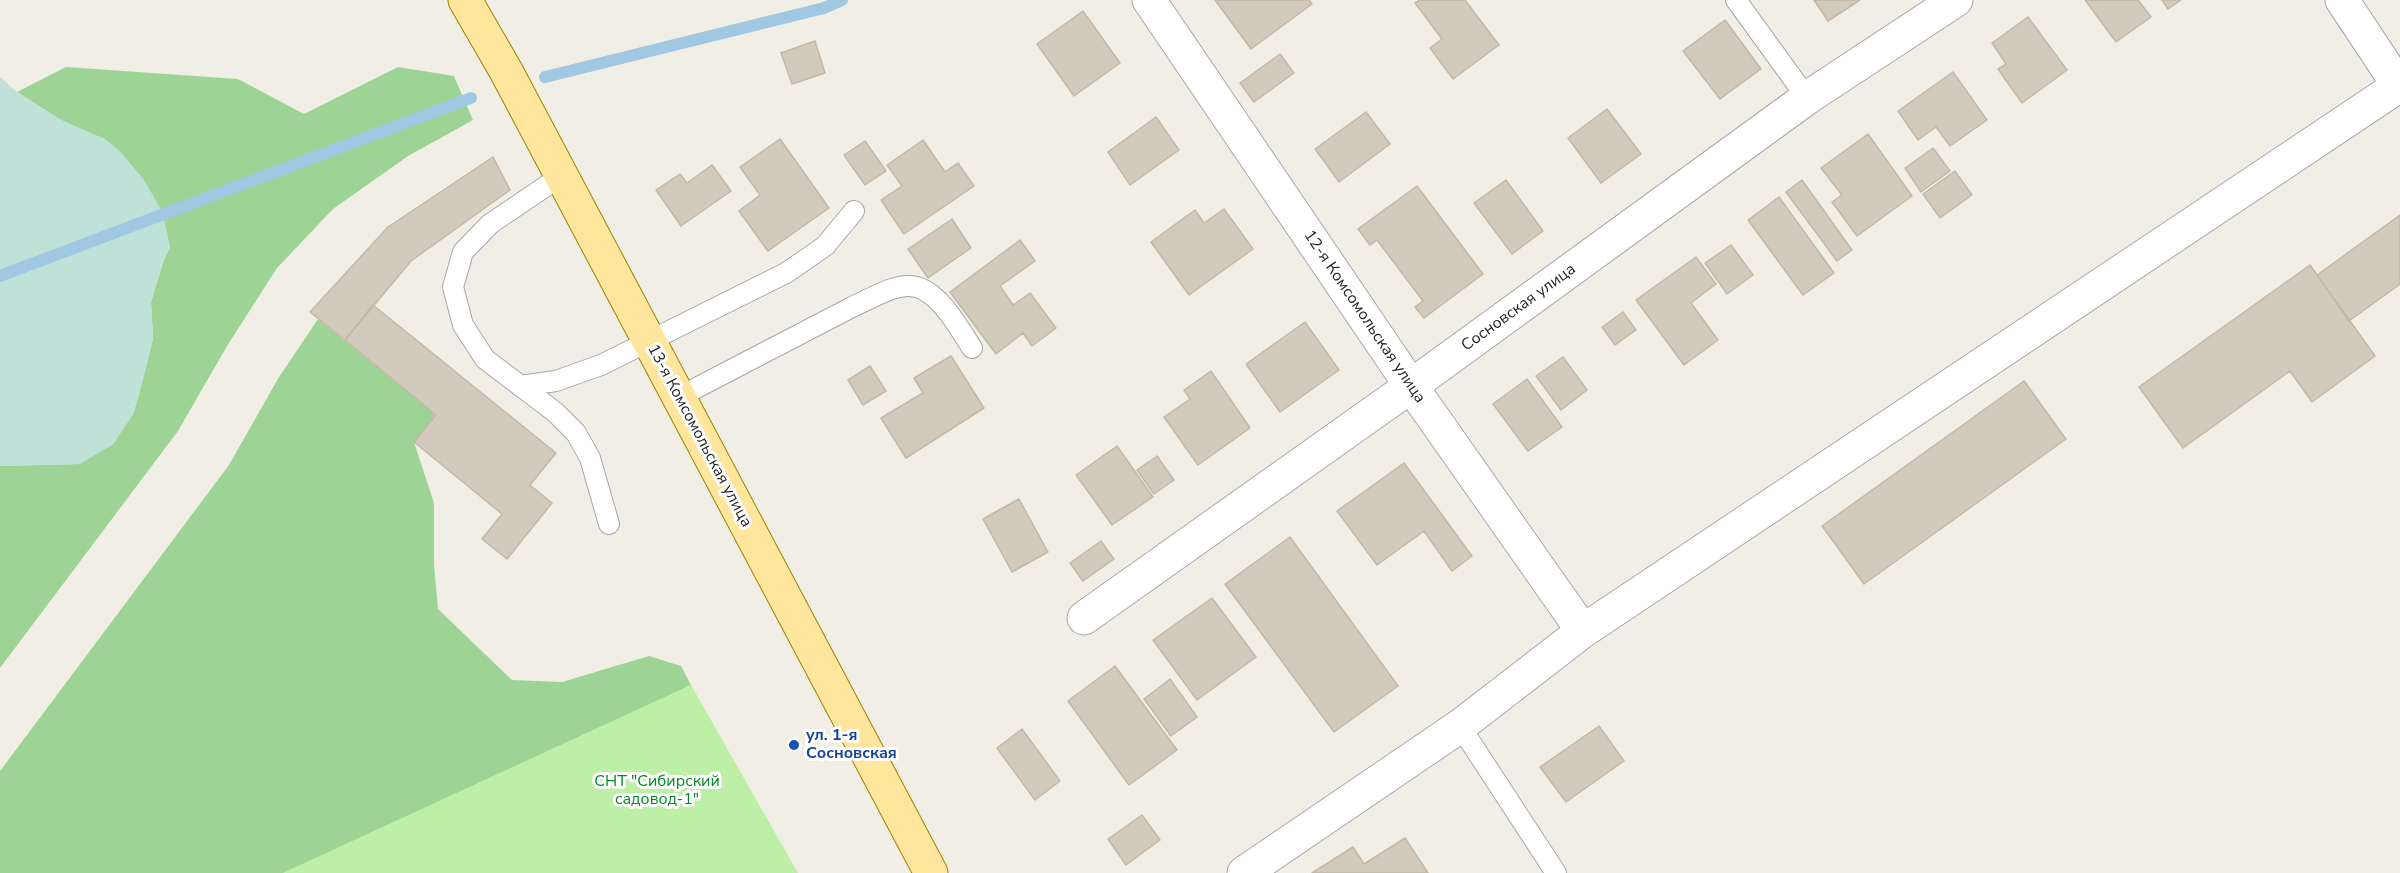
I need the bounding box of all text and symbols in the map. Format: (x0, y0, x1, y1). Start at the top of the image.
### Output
street label: 12-я Комсомольская улица (1299, 227, 1429, 407)
street label: Сосновская улица (1458, 260, 1580, 356)
street label: 13-я Комсомольская улица (643, 341, 755, 531)
place label: ул. 1-я Сосновская (806, 726, 897, 764)
marker: ул. 1-я Сосновская (787, 738, 801, 752)
park label: СНТ "Сибирский садовод-1" (594, 772, 720, 810)

